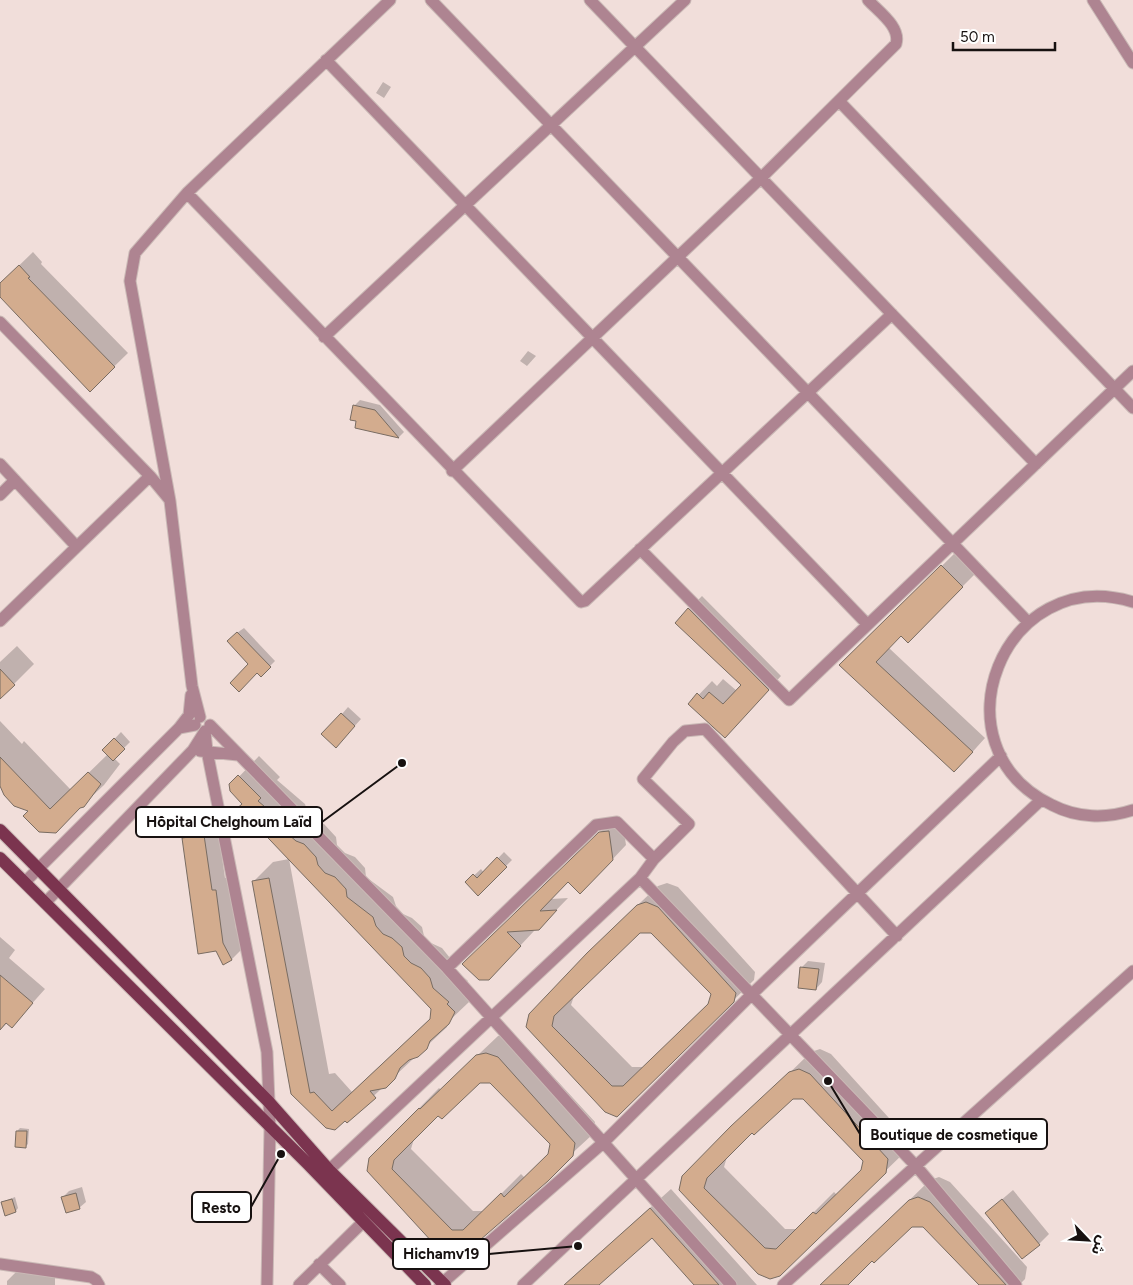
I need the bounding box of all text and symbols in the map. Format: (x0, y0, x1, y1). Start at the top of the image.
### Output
scale bar (953, 20, 1056, 52)
text: 50 m (960, 28, 995, 46)
callout: Hôpital Chelghoum Laïd (136, 807, 322, 837)
text: Hôpital Chelghoum Laïd (146, 813, 312, 831)
callout: Boutique de cosmetique (860, 1119, 1047, 1149)
text: Boutique de cosmetique (870, 1126, 1038, 1144)
callout: Resto (192, 1192, 251, 1222)
text: Resto (201, 1199, 241, 1217)
north arrow (1063, 1215, 1113, 1265)
text: ش (1088, 1233, 1111, 1258)
callout: Hichamv19 (393, 1239, 489, 1269)
text: Hichamv19 (403, 1245, 479, 1263)

